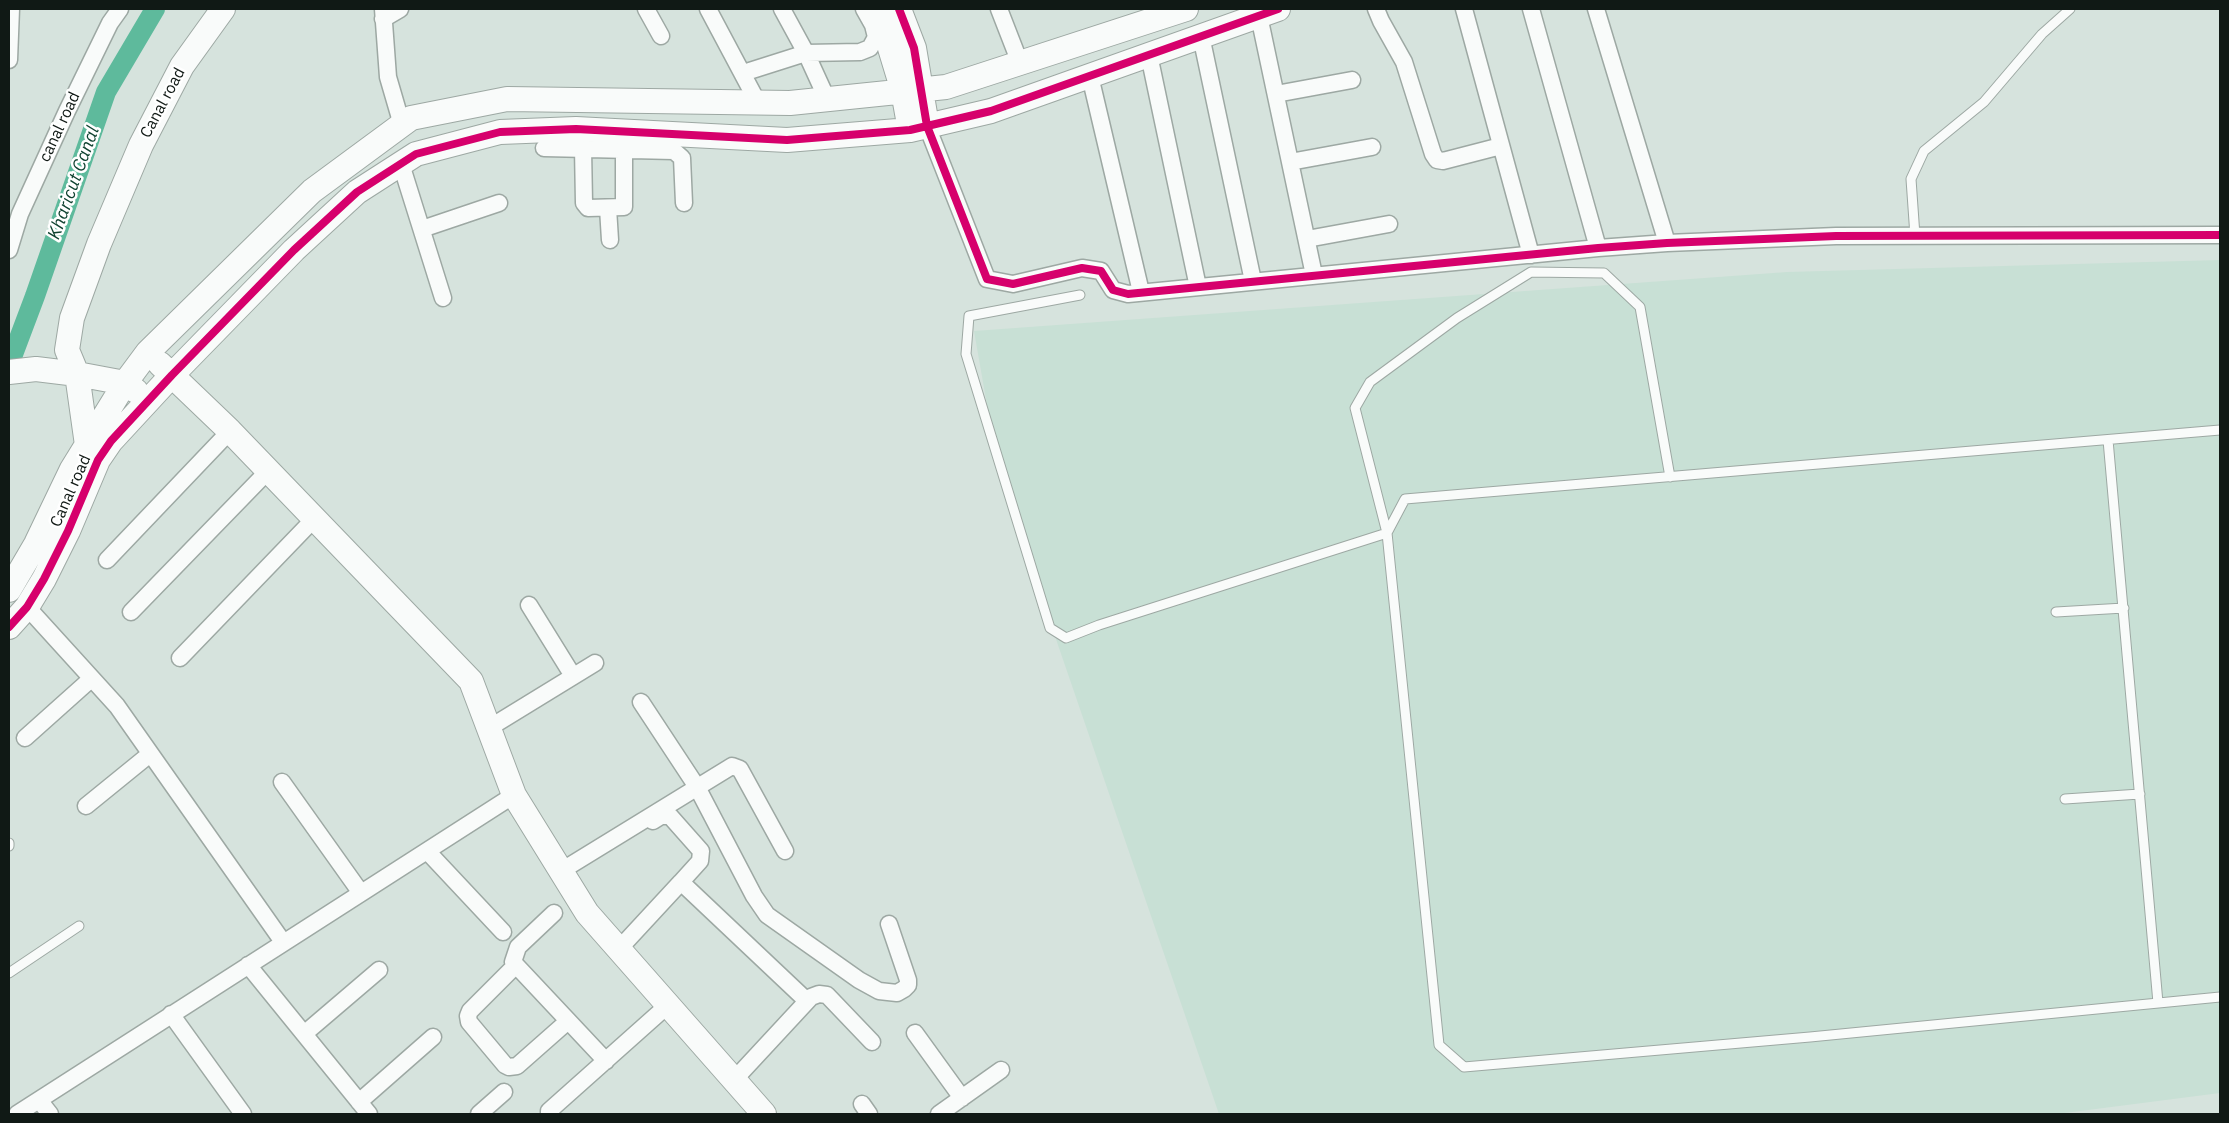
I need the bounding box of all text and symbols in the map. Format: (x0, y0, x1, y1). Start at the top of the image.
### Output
street label: Canal road (136, 65, 190, 141)
street label: canal road (35, 89, 85, 165)
water label: Kharicut Canal (44, 124, 104, 242)
street label: Canal road (47, 452, 95, 530)

